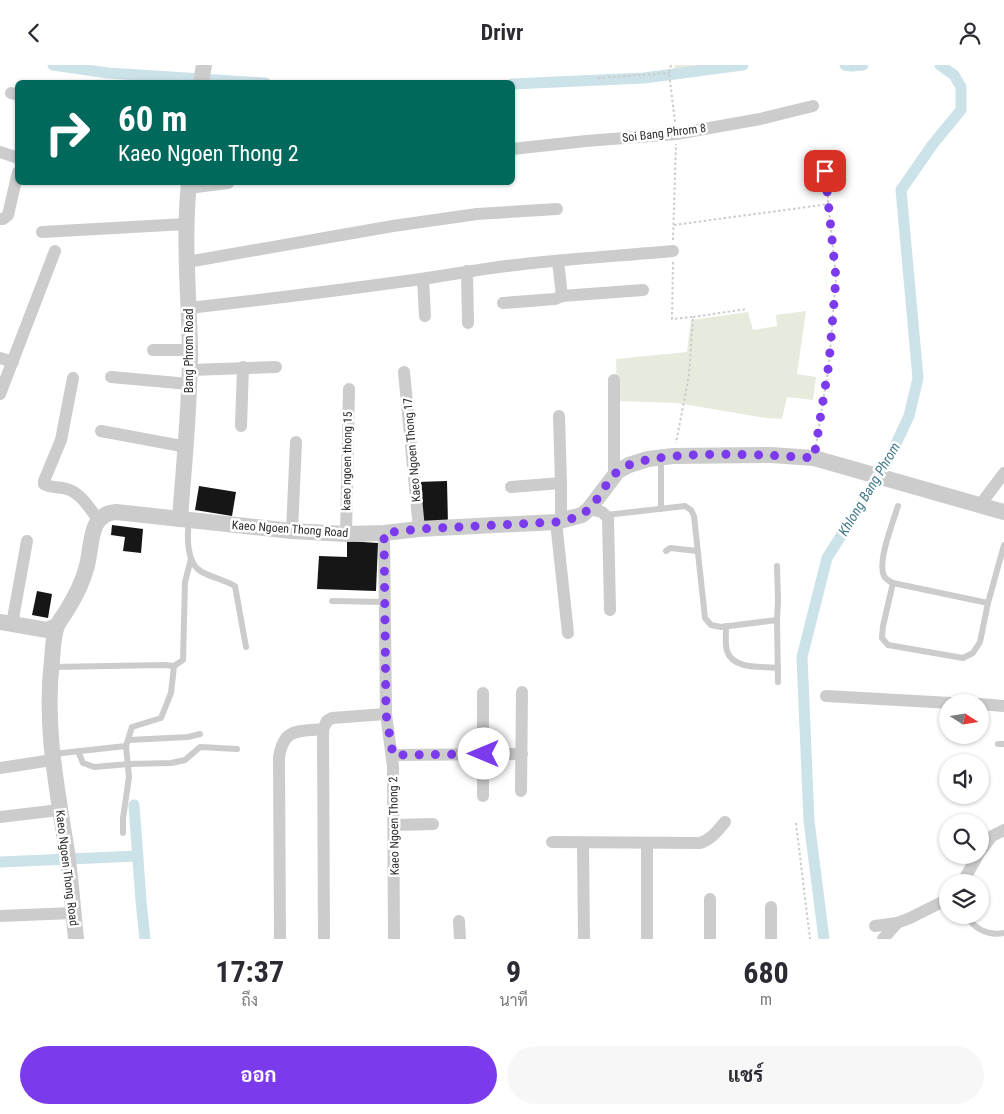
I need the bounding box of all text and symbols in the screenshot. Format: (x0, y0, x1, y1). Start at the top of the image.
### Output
icon: back (20, 19, 48, 47)
icon: person (956, 19, 984, 47)
text: Drivr (481, 20, 523, 45)
text: 60 m (118, 99, 187, 140)
icon: right (35, 100, 100, 165)
street label: Soi Bang Phrom 8 (621, 121, 707, 145)
text: Kaeo Ngoen Thong 2 (118, 141, 299, 166)
pin (804, 150, 846, 192)
icon: arrive (811, 157, 839, 185)
street label: Bang Phrom Road (182, 309, 196, 393)
street label: Kaeo Ngoen Thong 17 (400, 397, 424, 503)
street label: kaeo ngoen thong 15 (339, 411, 355, 511)
water label: Khlong Bang Phrom (835, 440, 903, 538)
street label: Kaeo Ngoen Thong Road (231, 518, 349, 540)
north arrow (939, 694, 989, 744)
map controls (939, 694, 989, 924)
position arrow (457, 727, 509, 779)
button: sound (939, 754, 989, 804)
street label: Kaeo Ngoen Thong 2 (386, 777, 402, 875)
street label: Kaeo Ngoen Thong Road (53, 809, 81, 927)
button: search (939, 814, 989, 864)
button: layers (939, 874, 989, 924)
text: 17:37 (215, 954, 284, 989)
text: 9 (506, 954, 521, 989)
text: 680 (743, 955, 789, 990)
text: m (760, 990, 772, 1009)
text: ถึง (241, 991, 258, 1010)
text: นาที (499, 991, 528, 1010)
button: ออก (20, 1046, 497, 1104)
button: แชร์ (507, 1046, 984, 1104)

